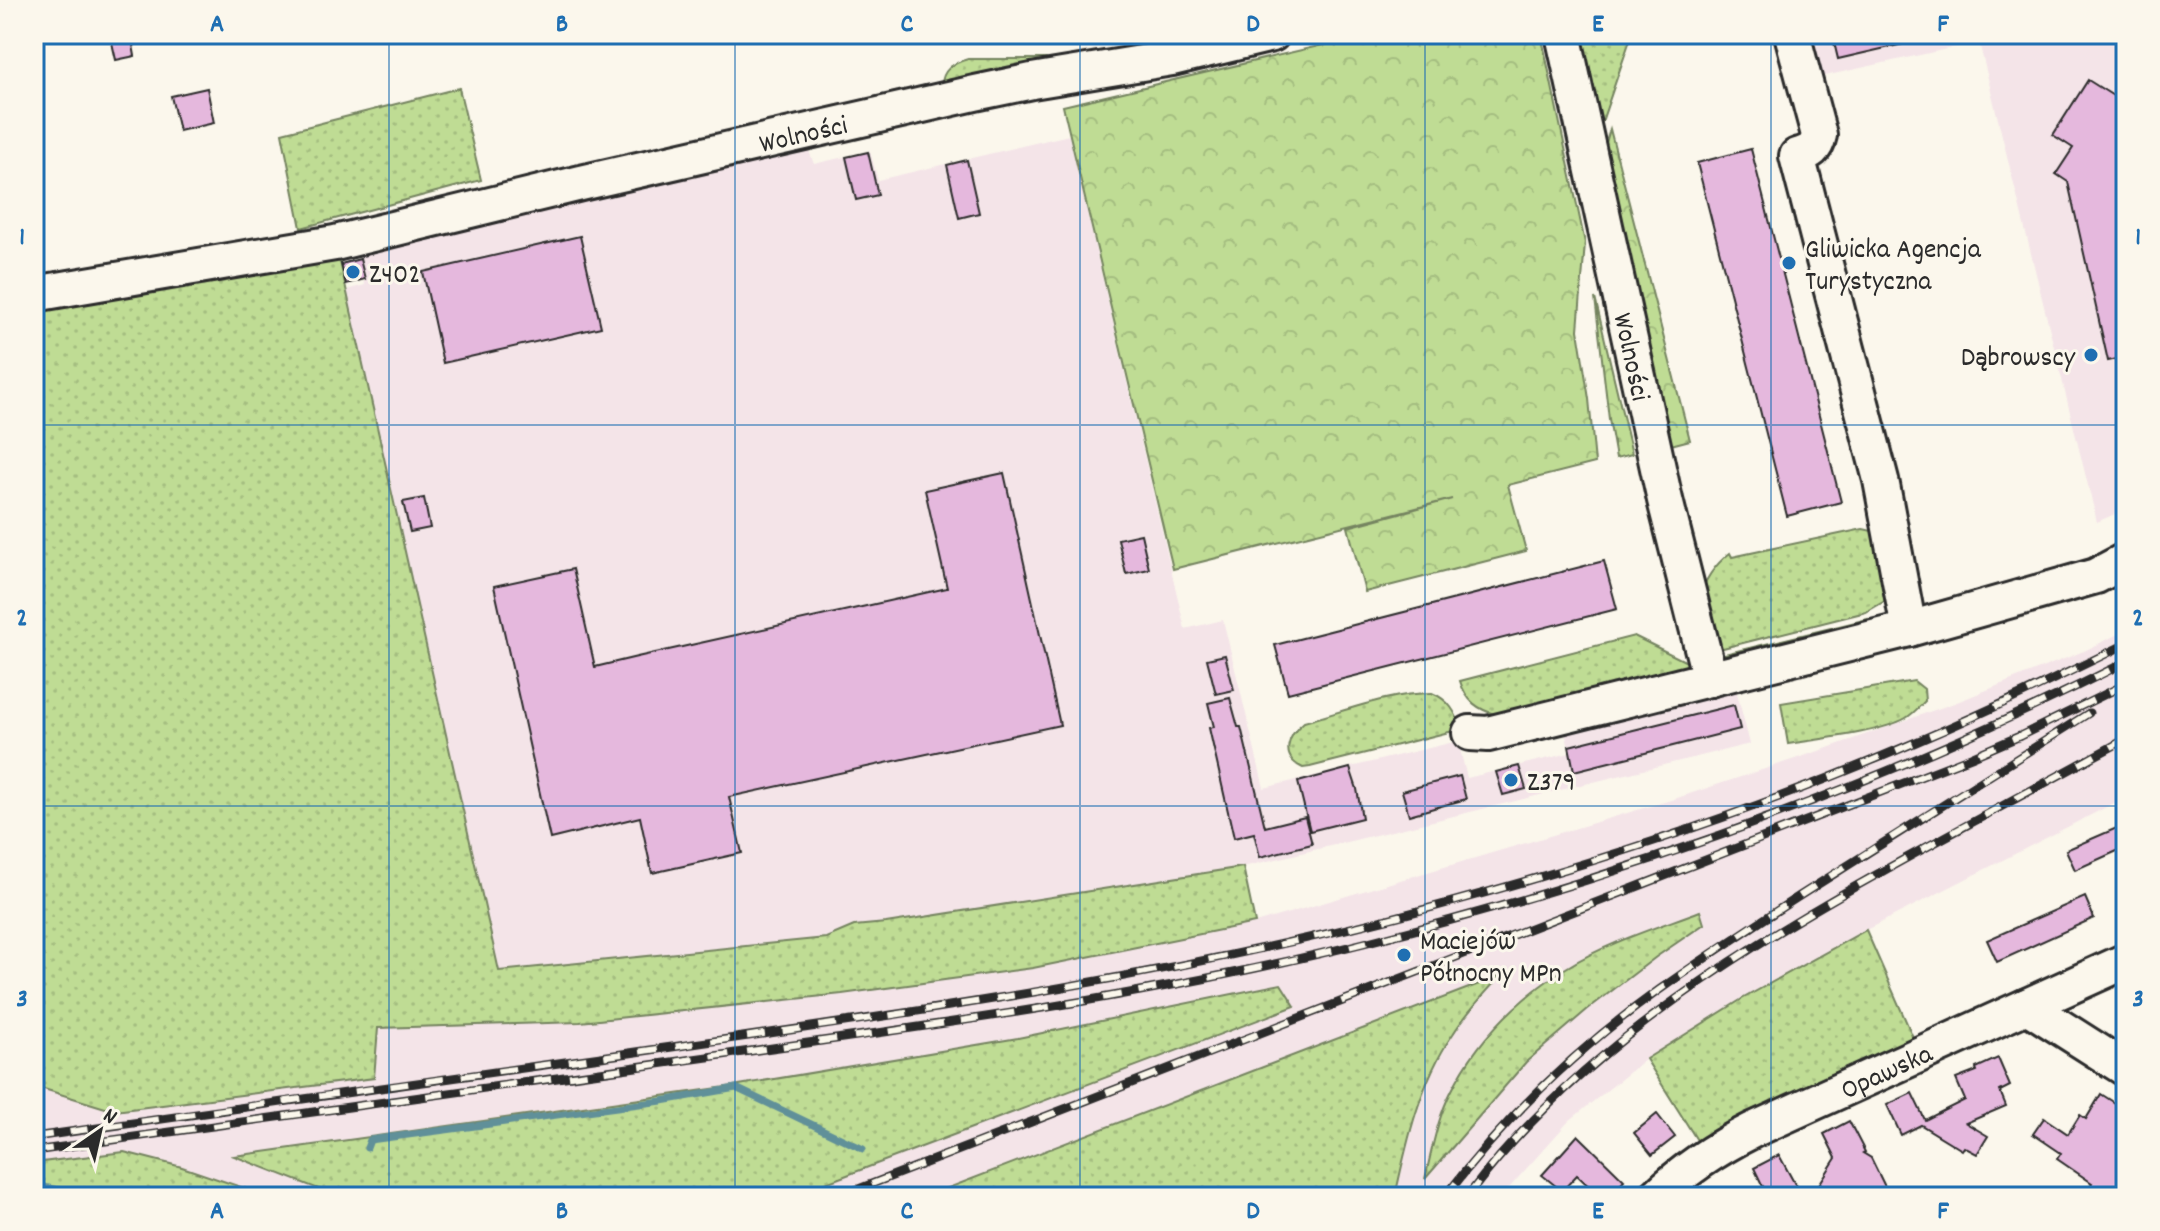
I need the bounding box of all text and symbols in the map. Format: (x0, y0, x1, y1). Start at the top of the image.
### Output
text: A (210, 7, 224, 44)
text: B (556, 7, 568, 44)
text: C (901, 7, 914, 44)
text: D (1246, 7, 1260, 44)
text: E (1592, 7, 1604, 44)
text: F (1937, 7, 1949, 44)
street label: Wolności (756, 108, 852, 167)
text: 1 (19, 220, 25, 257)
text: 1 (2135, 220, 2141, 257)
place label: Gliwicka Agencja Turystyczna (1805, 232, 1982, 304)
marker: Gliwicka Agencja Turystyczna (1780, 254, 1798, 272)
place label: Z402 (369, 257, 420, 297)
marker: Z402 (344, 263, 362, 281)
street label: Wolności (1600, 310, 1658, 405)
place label: Dąbrowscy (1961, 340, 2076, 380)
marker: Dąbrowscy (2082, 346, 2100, 364)
text: 2 (16, 601, 28, 638)
text: 2 (2132, 601, 2144, 638)
place label: Z379 (1527, 765, 1575, 805)
marker: Z379 (1502, 771, 1520, 789)
place label: Maciejów Północny MPn (1420, 924, 1562, 996)
marker: Maciejów Północny MPn (1395, 946, 1413, 964)
text: 3 (16, 982, 28, 1019)
text: 3 (2132, 982, 2144, 1019)
street label: Opawska (1835, 1036, 1941, 1113)
north arrow (60, 1091, 140, 1171)
text: N (96, 1101, 123, 1133)
text: A (210, 1194, 224, 1231)
text: B (556, 1194, 568, 1231)
text: C (901, 1194, 914, 1231)
text: D (1246, 1194, 1260, 1231)
text: E (1592, 1194, 1604, 1231)
text: F (1937, 1194, 1949, 1231)

